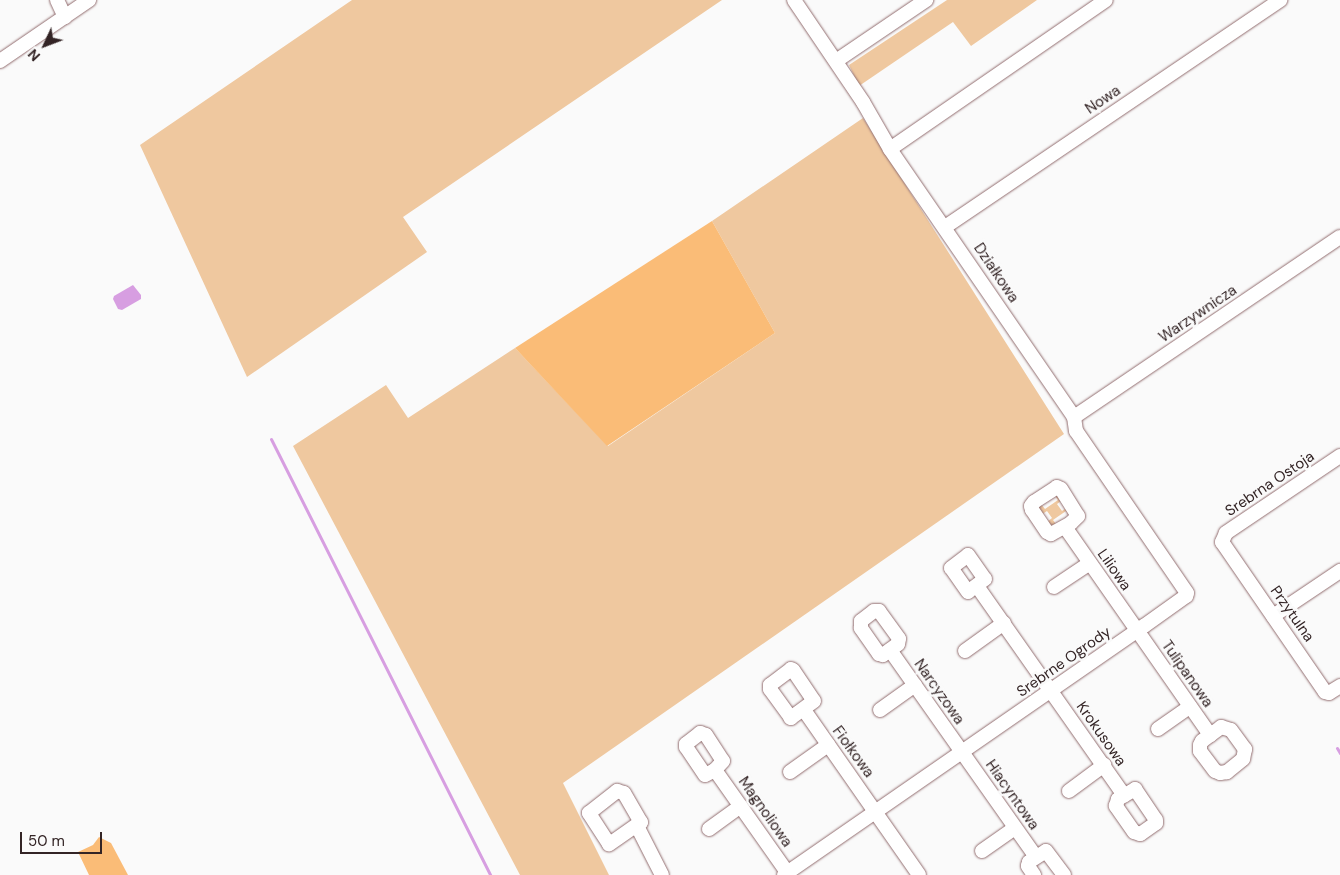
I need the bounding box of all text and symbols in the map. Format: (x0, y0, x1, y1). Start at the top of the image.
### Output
north arrow (20, 20, 70, 70)
text: N (24, 45, 44, 65)
street label: Nowa (1082, 82, 1124, 118)
street label: Działkowa (970, 240, 1022, 306)
street label: Warzywnicza (1156, 281, 1240, 347)
street label: Srebrna Ostoja (1222, 448, 1318, 520)
street label: Liliowa (1093, 546, 1135, 594)
street label: Przytulna (1266, 583, 1318, 645)
street label: Srebrne Ogrody (1014, 623, 1114, 701)
street label: Tulipanowa (1157, 637, 1217, 711)
street label: Narcyzowa (910, 656, 968, 728)
street label: Krokusowa (1072, 698, 1130, 770)
street label: Fiołkowa (828, 723, 878, 781)
street label: Hiacyntowa (981, 757, 1043, 833)
street label: Magnoliowa (734, 773, 796, 851)
scale bar (22, 822, 105, 854)
text: 50 m (28, 831, 65, 851)

